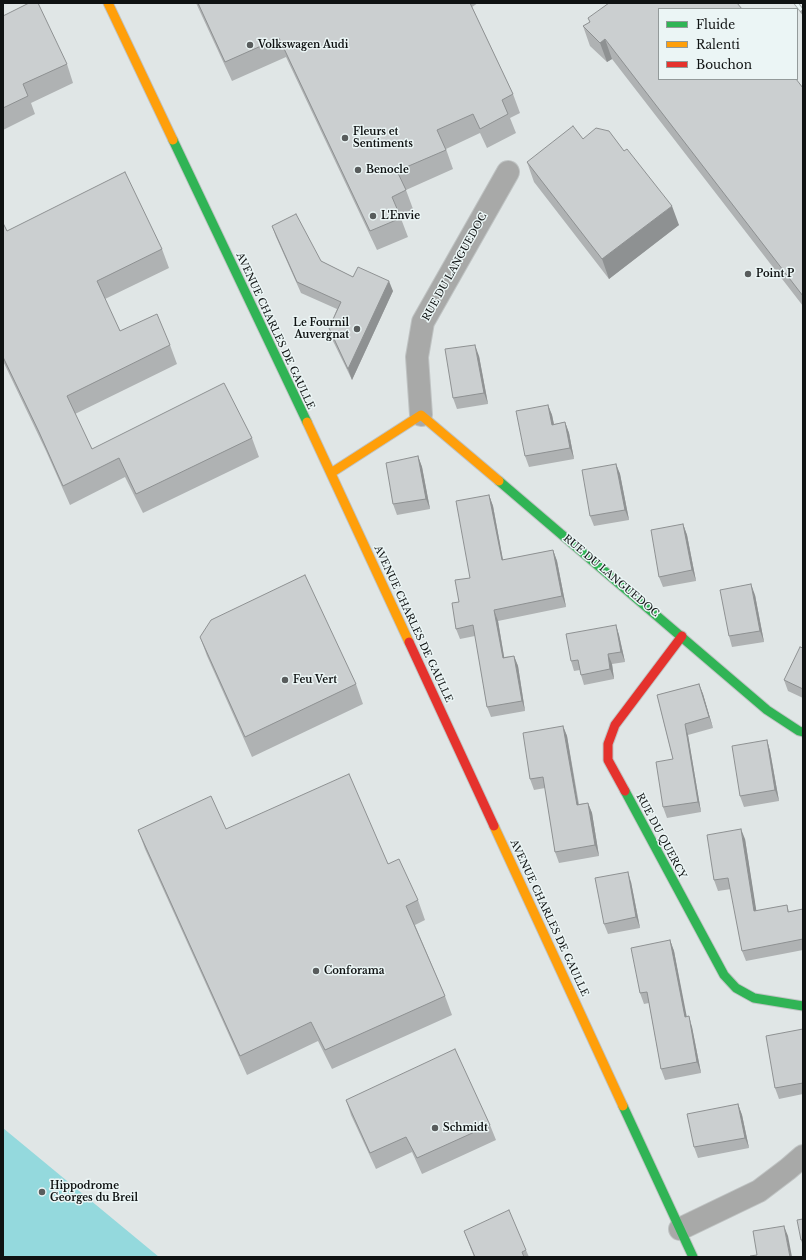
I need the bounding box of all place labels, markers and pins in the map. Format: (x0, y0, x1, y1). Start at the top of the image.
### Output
place label: Volkswagen Audi (258, 39, 348, 51)
marker: Volkswagen Audi (245, 40, 255, 50)
place label: Fleurs et Sentiments (353, 126, 413, 150)
marker: Fleurs et Sentiments (340, 133, 350, 143)
place label: Benocle (366, 164, 409, 176)
marker: Benocle (353, 165, 363, 175)
place label: L'Envie (381, 210, 420, 222)
marker: L'Envie (368, 211, 378, 221)
place label: Point P (756, 268, 794, 280)
marker: Point P (743, 269, 753, 279)
place label: Le Fournil Auvergnat (293, 317, 349, 340)
marker: Le Fournil Auvergnat (352, 324, 362, 334)
place label: Feu Vert (293, 674, 337, 686)
marker: Feu Vert (280, 675, 290, 685)
place label: Conforama (324, 965, 384, 977)
marker: Conforama (311, 966, 321, 976)
place label: Schmidt (443, 1122, 488, 1134)
marker: Schmidt (430, 1123, 440, 1133)
place label: Hippodrome Georges du Breil (50, 1180, 138, 1204)
marker: Hippodrome Georges du Breil (37, 1187, 47, 1197)

